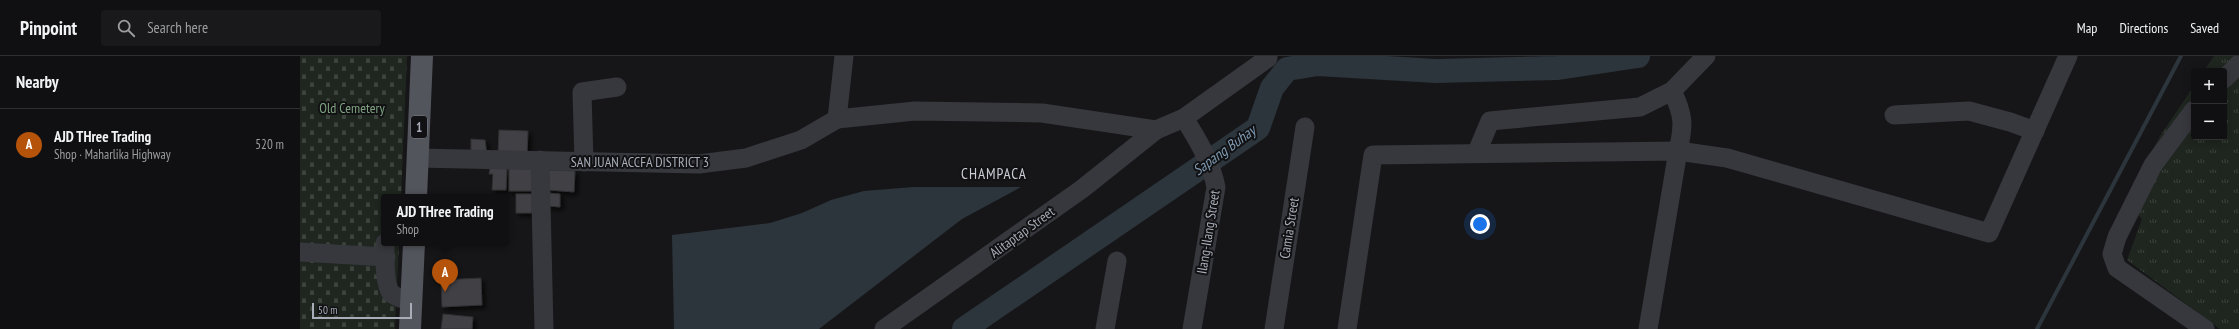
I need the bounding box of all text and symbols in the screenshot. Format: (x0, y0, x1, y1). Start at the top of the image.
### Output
search box (101, 10, 381, 46)
text: Pinpoint (20, 16, 77, 40)
icon: search (115, 17, 137, 39)
text: Search here (147, 18, 208, 37)
text: Map (2077, 19, 2097, 37)
text: Directions (2119, 19, 2168, 37)
text: Saved (2190, 19, 2219, 37)
map controls (2191, 68, 2227, 140)
button: + (2191, 68, 2227, 104)
text: Nearby (16, 71, 59, 93)
park label: Old Cemetery (319, 99, 385, 117)
button: − (2191, 104, 2227, 140)
road number: 1 (411, 116, 427, 138)
water label: Sapang Buhay (1189, 119, 1261, 179)
text: AJD THree Trading (54, 127, 151, 146)
text: A (26, 136, 32, 153)
text: 520 m (255, 136, 284, 153)
text: Shop · Maharlika Highway (54, 146, 171, 163)
street label: SAN JUAN ACCFA DISTRICT 3 (571, 153, 709, 171)
district label: CHAMPACA (961, 164, 1027, 183)
street label: Ilang-Ilang Street (1192, 189, 1224, 275)
popup (381, 194, 509, 246)
street label: Camia Street (1275, 196, 1303, 260)
text: AJD THree Trading (396, 202, 494, 221)
street label: Alitaptap Street (986, 202, 1058, 262)
your location (1470, 214, 1490, 234)
text: Shop (396, 221, 419, 238)
pin: A (432, 259, 458, 292)
scale bar (312, 301, 412, 320)
text: 50 m (318, 303, 337, 317)

